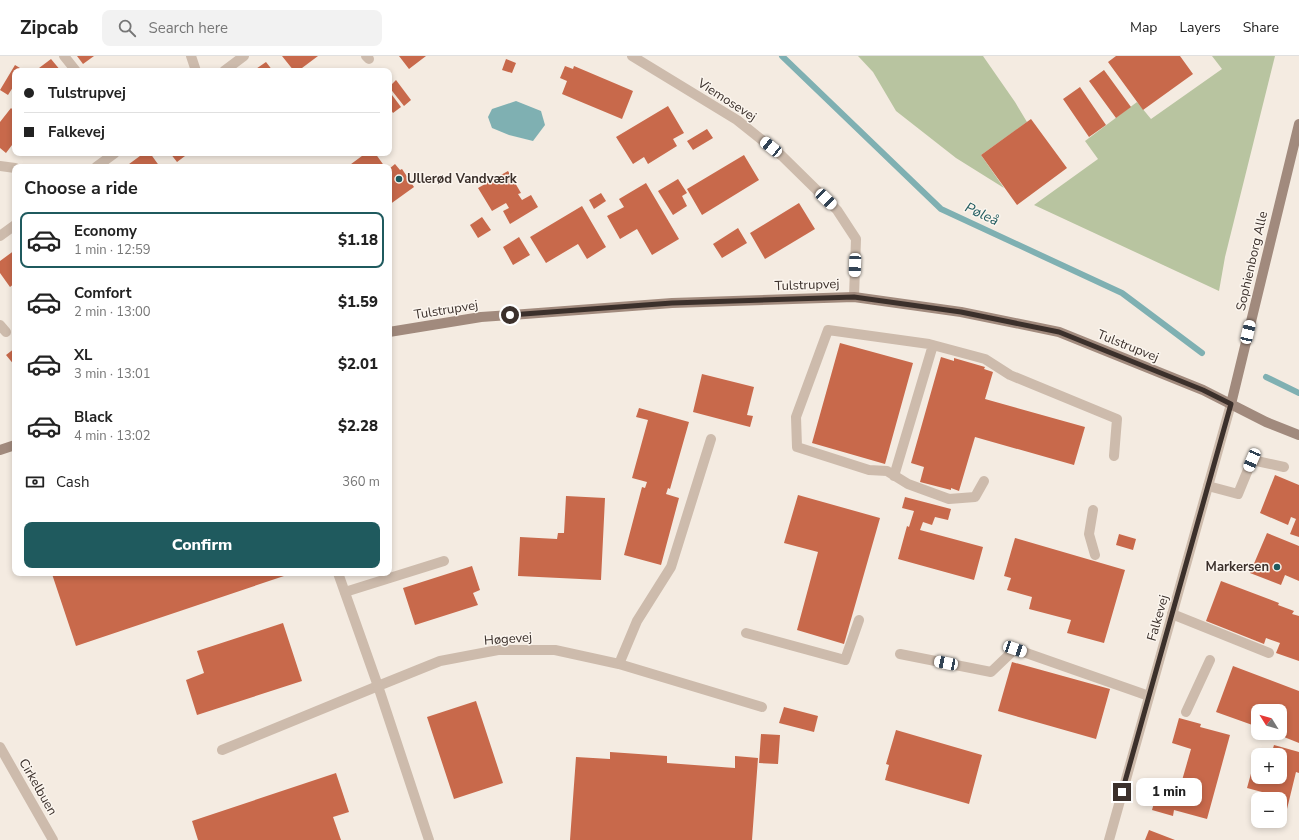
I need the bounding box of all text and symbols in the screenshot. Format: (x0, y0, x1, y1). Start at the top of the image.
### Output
search box (102, 10, 382, 46)
text: Zipcab (20, 15, 78, 41)
icon: search (116, 17, 138, 39)
text: Search here (148, 18, 228, 38)
text: Map (1130, 18, 1157, 37)
text: Layers (1179, 18, 1221, 37)
text: Share (1243, 18, 1279, 37)
street label: Viemosevej (693, 74, 760, 126)
text: Tulstrupvej (48, 83, 126, 103)
text: Falkevej (48, 122, 105, 142)
car (758, 135, 784, 159)
place label: Ullerød Vandværk (407, 170, 518, 188)
marker: Ullerød Vandværk (394, 174, 404, 184)
text: Choose a ride (24, 176, 138, 200)
car (813, 186, 839, 212)
water label: Pøleå (962, 198, 1002, 230)
street label: Sophienborg Alle (1232, 209, 1272, 313)
text: Economy (74, 221, 137, 241)
icon: car (26, 222, 62, 258)
text: $1.18 (338, 230, 378, 250)
text: 1 min · 12:59 (74, 241, 150, 259)
car (849, 253, 861, 277)
street label: Tulstrupvej (774, 275, 840, 295)
text: Comfort (74, 283, 131, 303)
icon: car (26, 284, 62, 320)
text: $1.59 (338, 292, 378, 312)
street label: Tulstrupvej (413, 296, 479, 324)
text: 2 min · 13:00 (74, 303, 150, 321)
route start (501, 306, 519, 324)
car (1239, 319, 1257, 345)
street label: Tulstrupvej (1095, 326, 1161, 366)
text: XL (74, 345, 93, 365)
icon: car (26, 346, 62, 382)
text: $2.01 (338, 354, 378, 374)
text: 3 min · 13:01 (74, 365, 150, 383)
text: Black (74, 407, 112, 427)
icon: car (26, 408, 62, 444)
text: $2.28 (338, 416, 378, 436)
text: 4 min · 13:02 (74, 427, 150, 445)
car (1242, 447, 1262, 473)
icon: cash (24, 471, 46, 493)
text: Cash (56, 472, 90, 492)
text: 360 m (342, 473, 380, 491)
button: Confirm (24, 522, 380, 568)
place label: Markersen (1206, 558, 1269, 576)
marker: Markersen (1272, 562, 1282, 572)
street label: Falkevej (1143, 593, 1173, 643)
street label: Høgevej (483, 628, 533, 650)
car (1002, 639, 1028, 659)
car (933, 655, 959, 671)
north arrow (1251, 704, 1287, 740)
map controls (1251, 704, 1287, 828)
button: + (1251, 748, 1287, 784)
street label: Cirkelbuen (15, 755, 61, 819)
callout: 1 min (1136, 778, 1202, 806)
route end (1113, 783, 1131, 801)
text: 1 min (1152, 783, 1186, 801)
button: − (1251, 792, 1287, 828)

